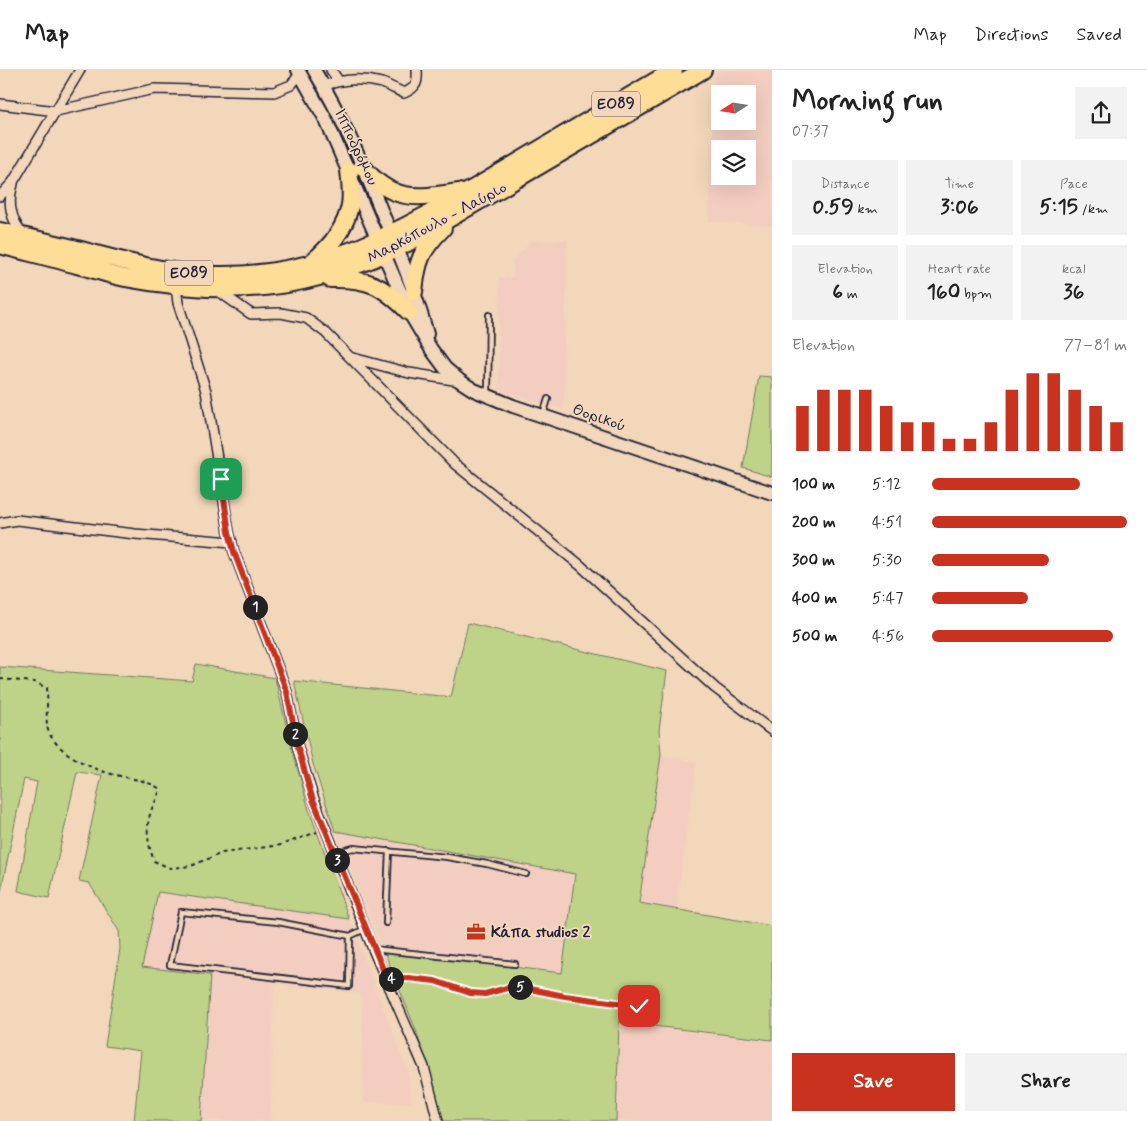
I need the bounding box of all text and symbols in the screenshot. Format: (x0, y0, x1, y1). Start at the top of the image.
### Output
text: Map (25, 19, 69, 50)
text: Map (914, 23, 947, 47)
text: Directions (975, 23, 1049, 47)
text: Saved (1077, 23, 1122, 47)
text: Morning run (792, 83, 943, 120)
north arrow (711, 85, 756, 130)
map controls (711, 85, 756, 185)
button: share (1075, 87, 1127, 139)
road number: ΕΟ89 (592, 92, 640, 116)
street label: Ιπποδρόμου (329, 105, 383, 189)
text: 07:37 (792, 121, 829, 142)
button: layers (711, 140, 756, 185)
text: Distance (821, 175, 870, 193)
text: Time (945, 175, 974, 193)
text: Pace (1060, 175, 1088, 193)
street label: Μαρκόπουλο - Λαύριο (363, 177, 511, 269)
text: 0.59 (812, 193, 854, 221)
text: 3:06 (940, 193, 979, 221)
text: 5:15 (1039, 193, 1078, 221)
text: km (854, 200, 878, 218)
text: /km (1078, 200, 1108, 218)
road number: ΕΟ89 (165, 260, 213, 286)
text: Elevation (818, 260, 873, 278)
text: Heart rate (928, 260, 991, 278)
text: kcal (1062, 260, 1086, 278)
text: 6 (832, 278, 843, 306)
text: 160 (927, 278, 960, 306)
text: 36 (1063, 278, 1084, 306)
text: m (843, 285, 858, 303)
text: bpm (960, 285, 992, 303)
text: Elevation (792, 335, 855, 356)
text: 77–81 m (1064, 335, 1127, 356)
street label: Θορικού (569, 399, 629, 437)
pin (200, 458, 242, 500)
icon: arrive (207, 465, 235, 493)
text: 100 m (792, 474, 835, 495)
text: 5:12 (872, 474, 901, 495)
text: 200 m (792, 512, 836, 533)
text: 4:51 (872, 512, 902, 533)
text: 300 m (792, 550, 835, 571)
text: 5:30 (872, 550, 902, 571)
text: 400 m (792, 588, 837, 609)
text: 5:47 (872, 588, 903, 609)
pin: 1 (242, 594, 268, 620)
text: 1 (252, 598, 259, 616)
text: 500 m (792, 626, 837, 647)
text: 4:56 (872, 626, 904, 647)
pin: 2 (282, 722, 308, 746)
text: 2 (292, 725, 299, 743)
pin: 3 (324, 848, 350, 872)
text: 3 (334, 851, 341, 869)
office icon: Κάπα studios 2 (465, 921, 487, 943)
place label: Κάπα studios 2 (491, 922, 590, 943)
pin: 4 (378, 966, 404, 992)
text: 4 (387, 970, 396, 988)
pin: 5 (508, 974, 532, 1000)
text: 5 (516, 978, 525, 996)
pin (618, 985, 660, 1027)
icon: check (625, 992, 653, 1020)
button: Save (792, 1053, 955, 1111)
button: Share (965, 1053, 1127, 1111)

